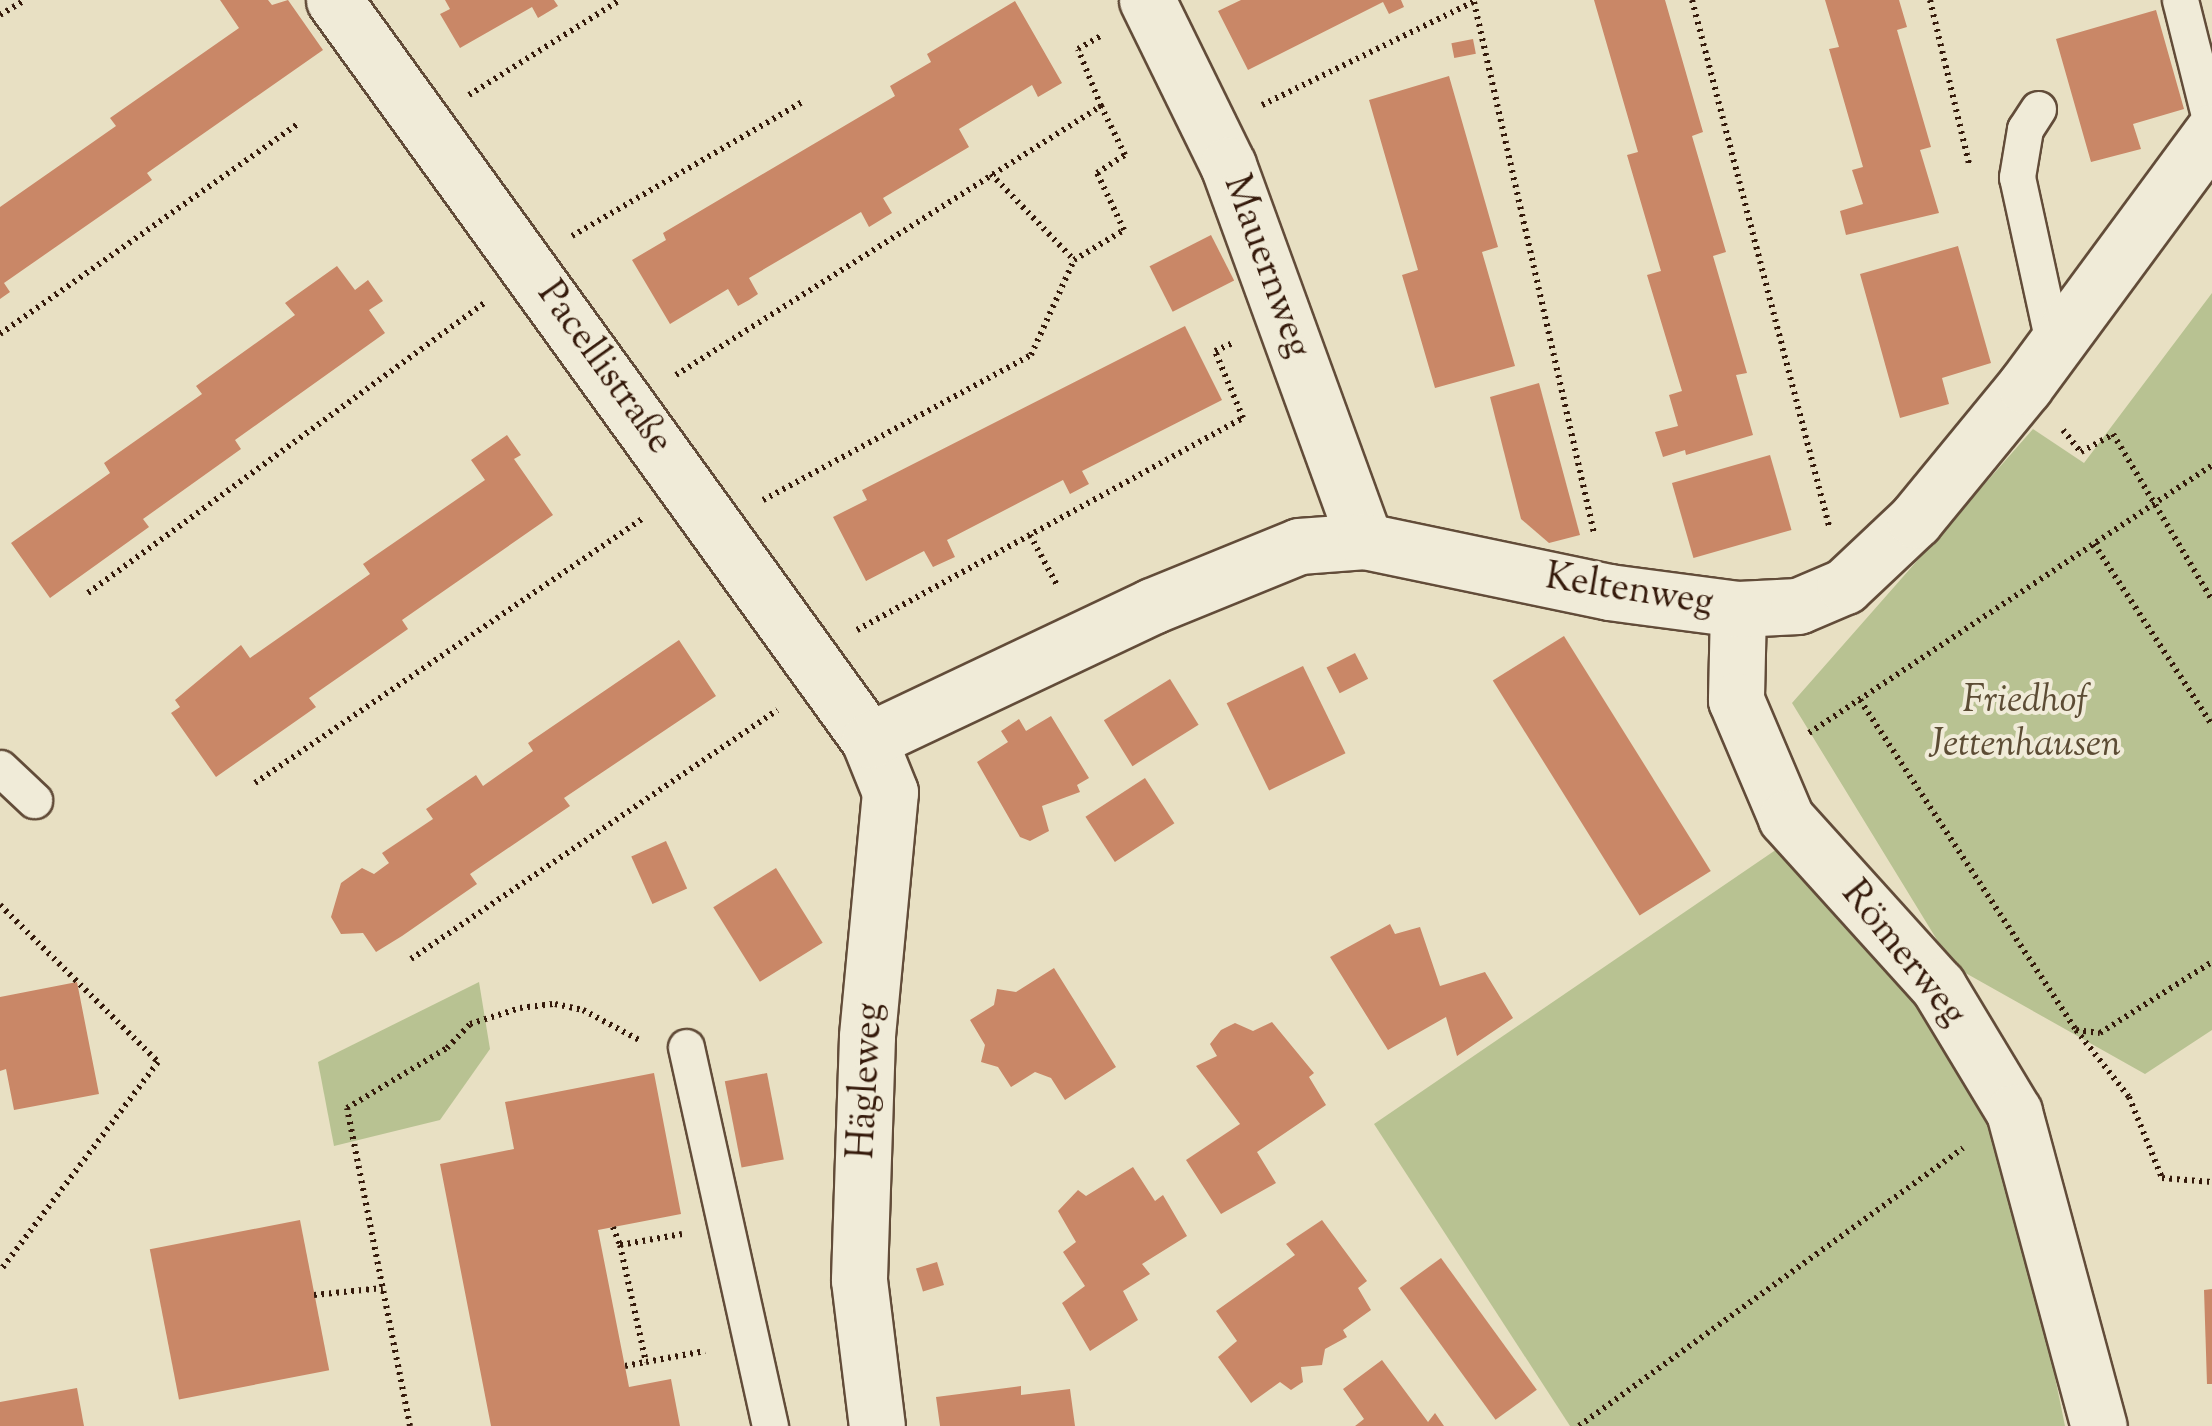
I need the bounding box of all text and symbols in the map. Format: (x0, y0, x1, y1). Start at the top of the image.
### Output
street label: Mauernweg (1211, 170, 1319, 364)
street label: Pacellistraße (525, 274, 681, 464)
street label: Keltenweg (1542, 556, 1716, 628)
park label: Friedhof Jettenhausen (1929, 680, 2121, 769)
street label: Römerweg (1830, 873, 1974, 1037)
street label: Hägleweg (841, 1002, 895, 1160)

